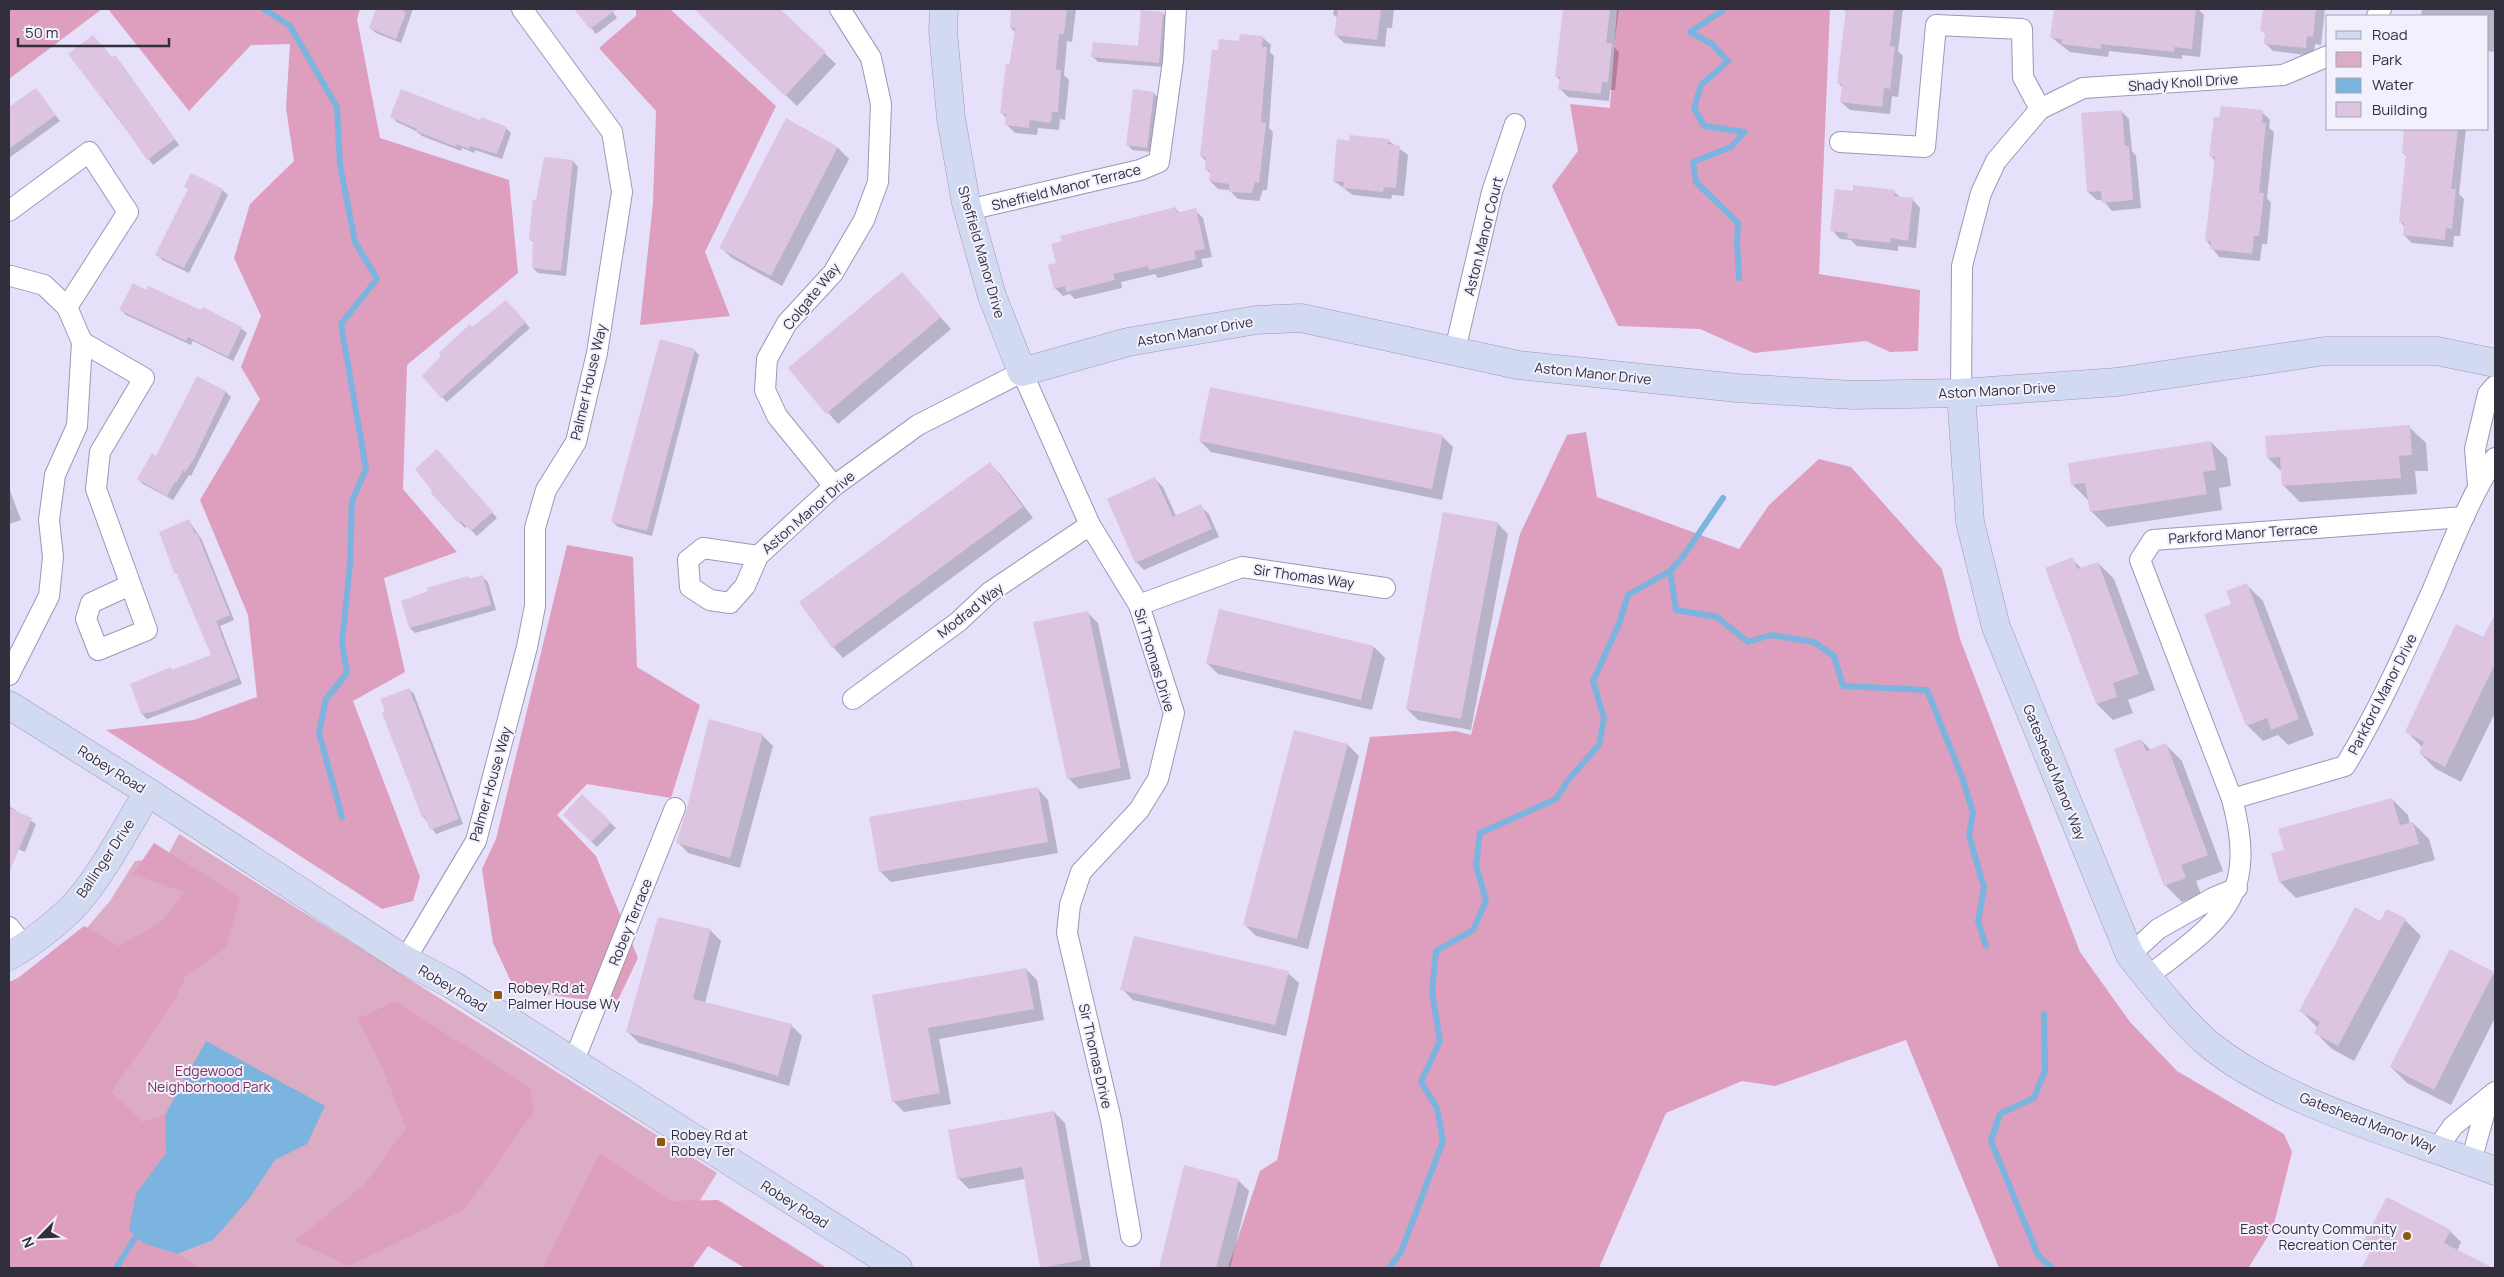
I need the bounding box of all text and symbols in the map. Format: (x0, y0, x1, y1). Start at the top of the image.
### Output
scale bar (18, 15, 169, 47)
legend (2326, 15, 2489, 130)
text: 50 m (25, 22, 59, 43)
text: Road (2372, 24, 2408, 45)
text: Park (2372, 49, 2402, 70)
street label: Shady Knoll Drive (2127, 69, 2239, 95)
text: Water (2372, 74, 2414, 95)
text: Building (2372, 99, 2427, 120)
street label: Sheffield Manor Terrace (989, 159, 1143, 215)
street label: Aston Manor Court (1459, 174, 1507, 298)
street label: Sheffield Manor Drive (954, 183, 1010, 321)
street label: Colgate Way (778, 258, 844, 334)
street label: Aston Manor Drive (1135, 311, 1255, 351)
street label: Palmer House Way (565, 321, 611, 442)
street label: Aston Manor Drive (1534, 357, 1652, 389)
street label: Aston Manor Drive (1938, 377, 2056, 403)
street label: Aston Manor Drive (757, 466, 859, 558)
street label: Parkford Manor Terrace (2168, 518, 2318, 548)
street label: Sir Thomas Way (1252, 560, 1356, 593)
street label: Modrad Way (933, 578, 1008, 642)
street label: Sir Thomas Drive (1130, 606, 1180, 714)
street label: Parkford Manor Drive (2343, 630, 2421, 758)
street label: Gateshead Manor Way (2019, 701, 2091, 843)
street label: Palmer House Way (464, 724, 516, 844)
street label: Robey Road (74, 741, 150, 797)
street label: Ballinger Drive (72, 815, 138, 901)
street label: Robey Terrace (604, 876, 656, 968)
street label: Robey Road (415, 960, 491, 1016)
place label: Robey Rd at Palmer House Wy (508, 978, 621, 1013)
marker: Robey Rd at Palmer House Wy (492, 989, 504, 1001)
street label: Sir Thomas Drive (1075, 1002, 1117, 1110)
park label: Edgewood Neighborhood Park (147, 1061, 272, 1096)
street label: Gateshead Manor Way (2297, 1087, 2440, 1157)
place label: Robey Rd at Robey Ter (671, 1125, 748, 1160)
marker: Robey Rd at Robey Ter (655, 1136, 667, 1148)
street label: Robey Road (757, 1176, 833, 1232)
north arrow (15, 1212, 65, 1262)
place label: East County Community Recreation Center (2240, 1219, 2398, 1254)
marker: East County Community Recreation Center (2401, 1230, 2413, 1242)
text: N (17, 1234, 38, 1251)

